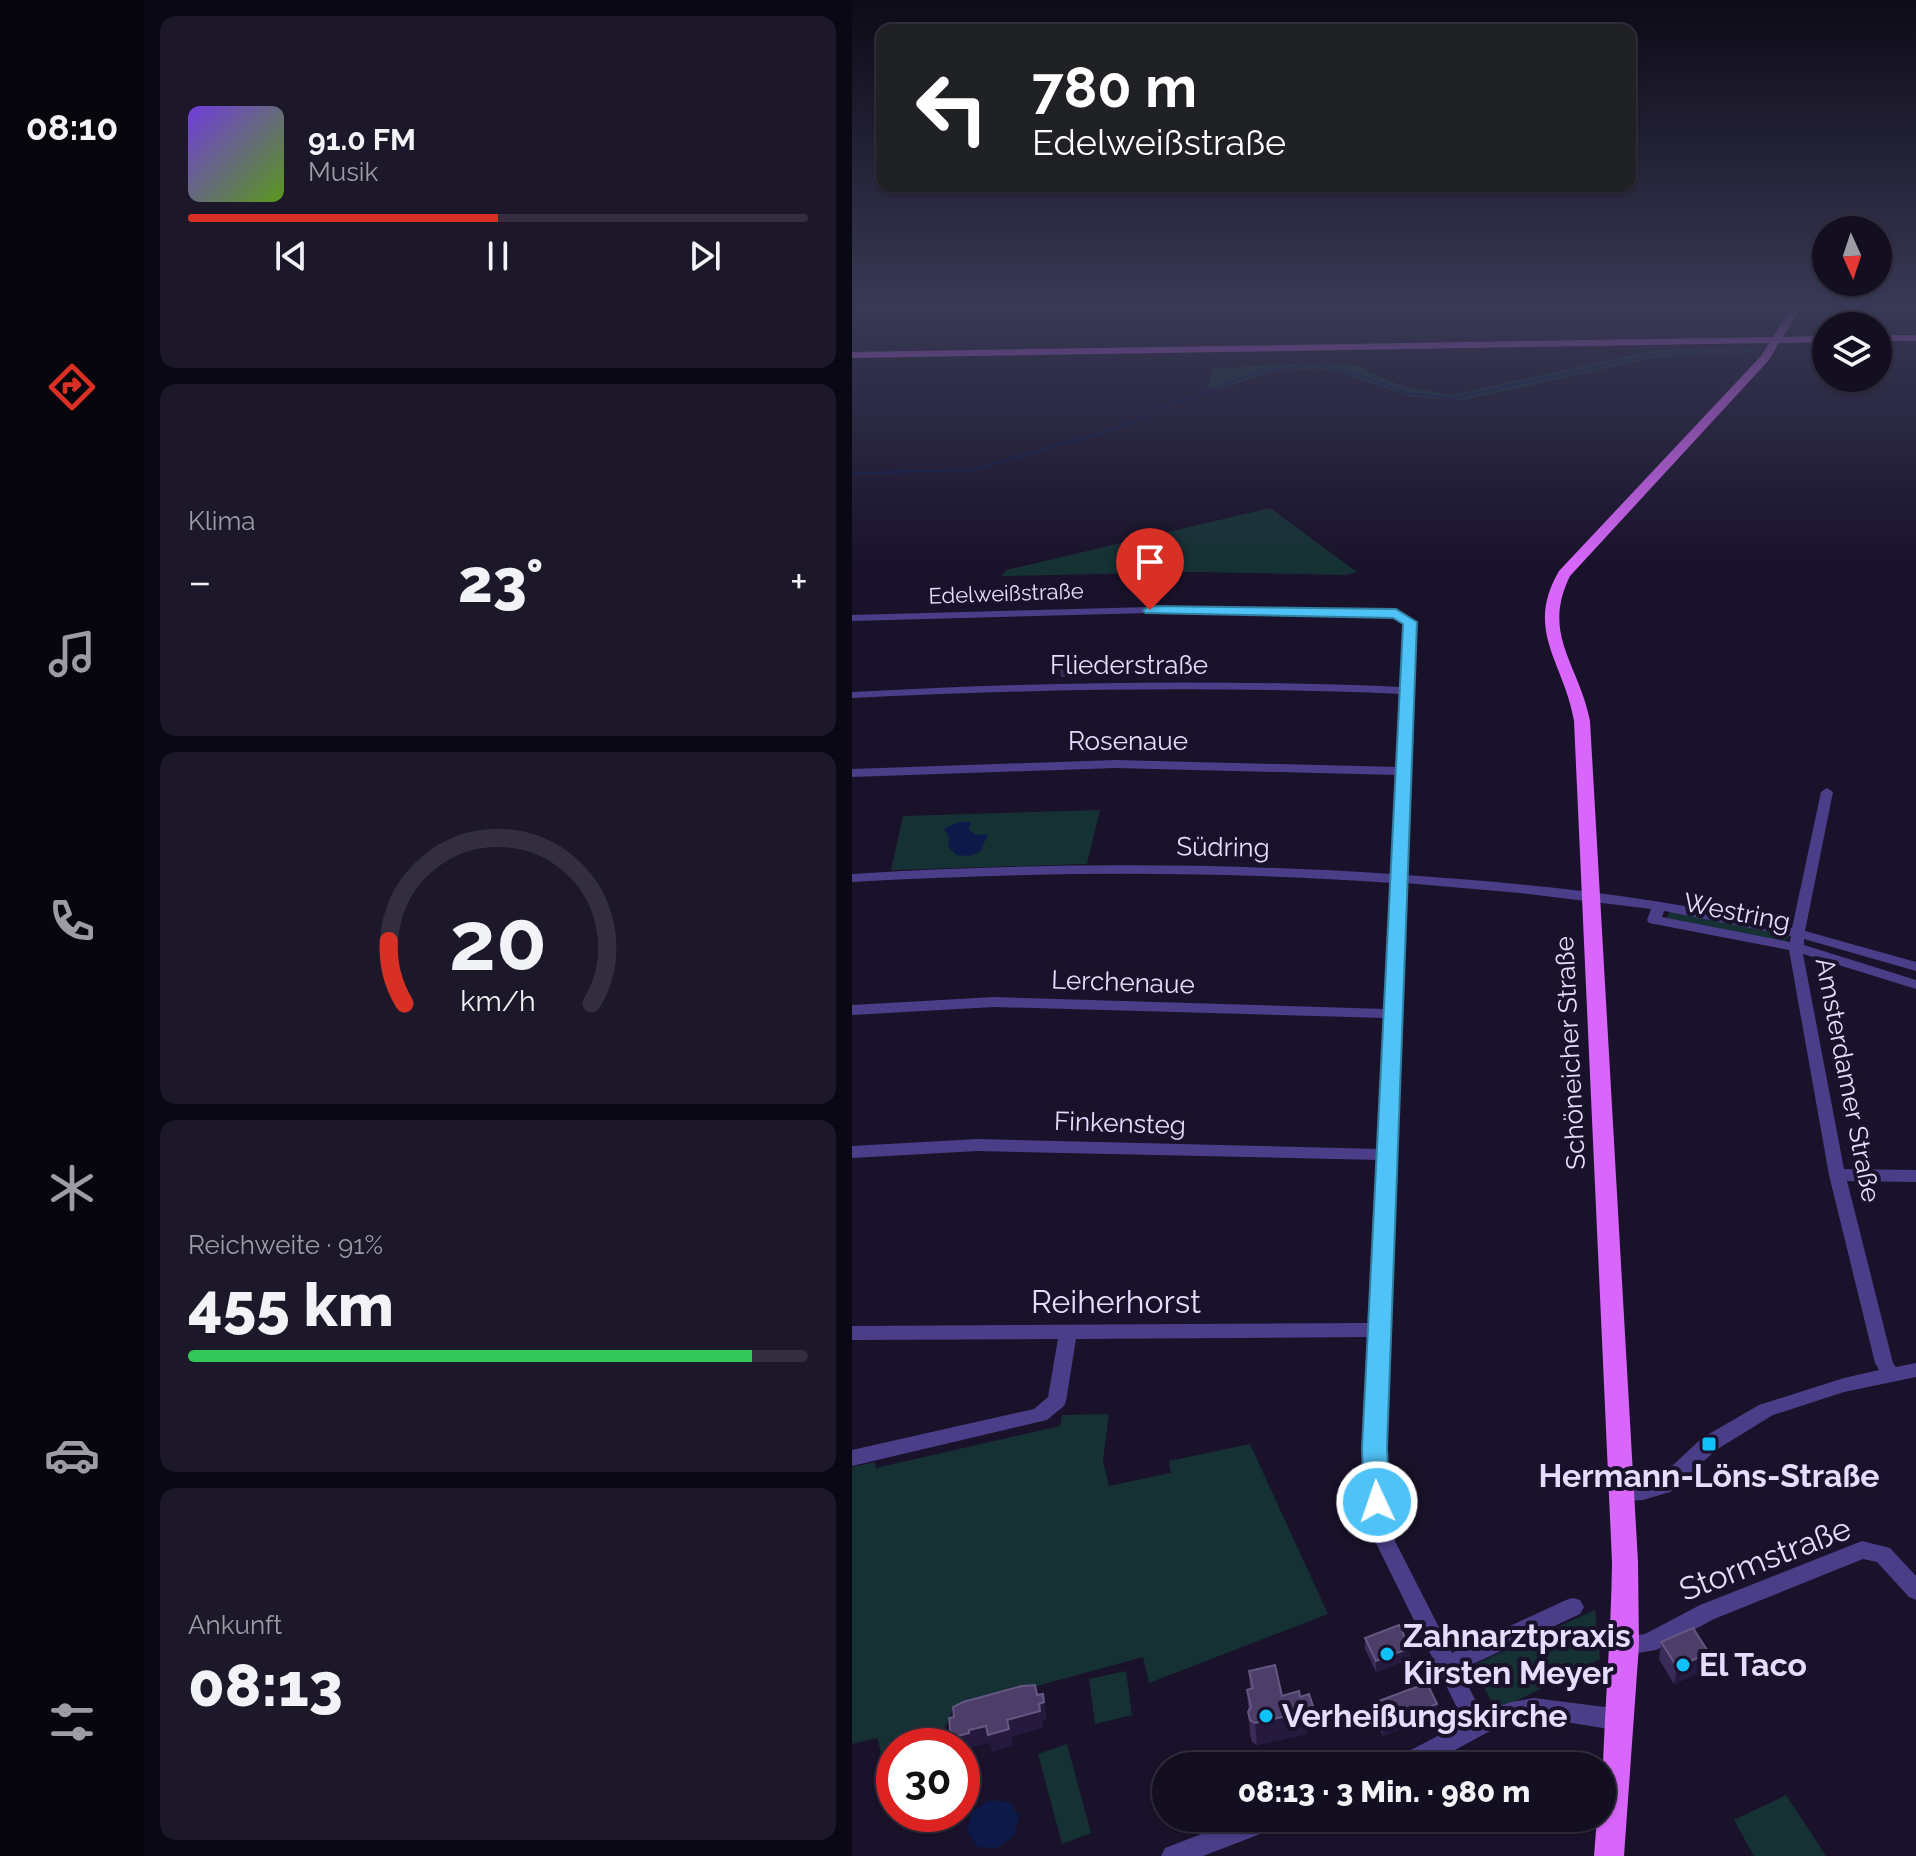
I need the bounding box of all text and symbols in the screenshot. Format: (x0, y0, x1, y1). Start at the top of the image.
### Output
text: 780 m (1032, 54, 1197, 120)
icon: left (900, 56, 1004, 160)
text: 08:10 (26, 106, 118, 148)
text: Edelweißstraße (1032, 121, 1286, 163)
text: 91.0 FM (308, 122, 416, 157)
text: Musik (308, 157, 378, 187)
north arrow (1812, 216, 1892, 296)
map controls (1812, 216, 1892, 392)
icon: previous (269, 234, 313, 278)
icon: pause (476, 234, 520, 278)
icon: next (683, 234, 727, 278)
button: layers (1812, 312, 1892, 392)
icon: directions (44, 359, 100, 415)
text: Klima (188, 506, 256, 536)
pin (1116, 528, 1184, 610)
icon: arrive (1128, 540, 1172, 584)
text: 23° (458, 546, 544, 616)
text: − (188, 556, 212, 607)
text: + (790, 556, 808, 607)
street label: Edelweißstraße (928, 577, 1084, 609)
icon: music (44, 626, 100, 682)
street label: Fliederstraße (1050, 650, 1208, 680)
street label: Rosenaue (1068, 726, 1188, 756)
street label: Südring (1176, 831, 1270, 863)
street label: Westring (1681, 887, 1793, 937)
text: 20 (449, 892, 547, 989)
icon: phone (44, 893, 100, 949)
street label: Schöneicher Straße (1549, 936, 1591, 1170)
street label: Amsterdamer Straße (1810, 955, 1886, 1205)
street label: Lerchenaue (1051, 965, 1195, 999)
text: km/h (460, 984, 536, 1018)
street label: Finkensteg (1054, 1106, 1186, 1140)
icon: climate (44, 1160, 100, 1216)
text: Reichweite · 91% (188, 1230, 383, 1260)
text: 455 km (188, 1270, 394, 1340)
street label: Reiherhorst (1031, 1283, 1201, 1320)
icon: car (44, 1427, 100, 1483)
marker: Hermann-Löns-Straße (1700, 1435, 1718, 1453)
place label: Hermann-Löns-Straße (1539, 1457, 1879, 1494)
position arrow (1335, 1460, 1419, 1544)
street label: Stormstraße (1674, 1509, 1856, 1608)
text: Ankunft (188, 1610, 282, 1640)
place label: Zahnarztpraxis Kirsten Meyer (1403, 1617, 1631, 1691)
marker: Zahnarztpraxis Kirsten Meyer (1378, 1645, 1396, 1663)
place label: El Taco (1699, 1646, 1807, 1683)
text: 08:13 (188, 1650, 343, 1720)
marker: El Taco (1674, 1656, 1692, 1674)
icon: filters (44, 1694, 100, 1750)
place label: Verheißungskirche (1282, 1697, 1567, 1734)
marker: Verheißungskirche (1257, 1707, 1275, 1725)
speed limit sign: 30 (876, 1728, 980, 1832)
text: 08:13 · 3 Min. · 980 m (1238, 1774, 1530, 1809)

